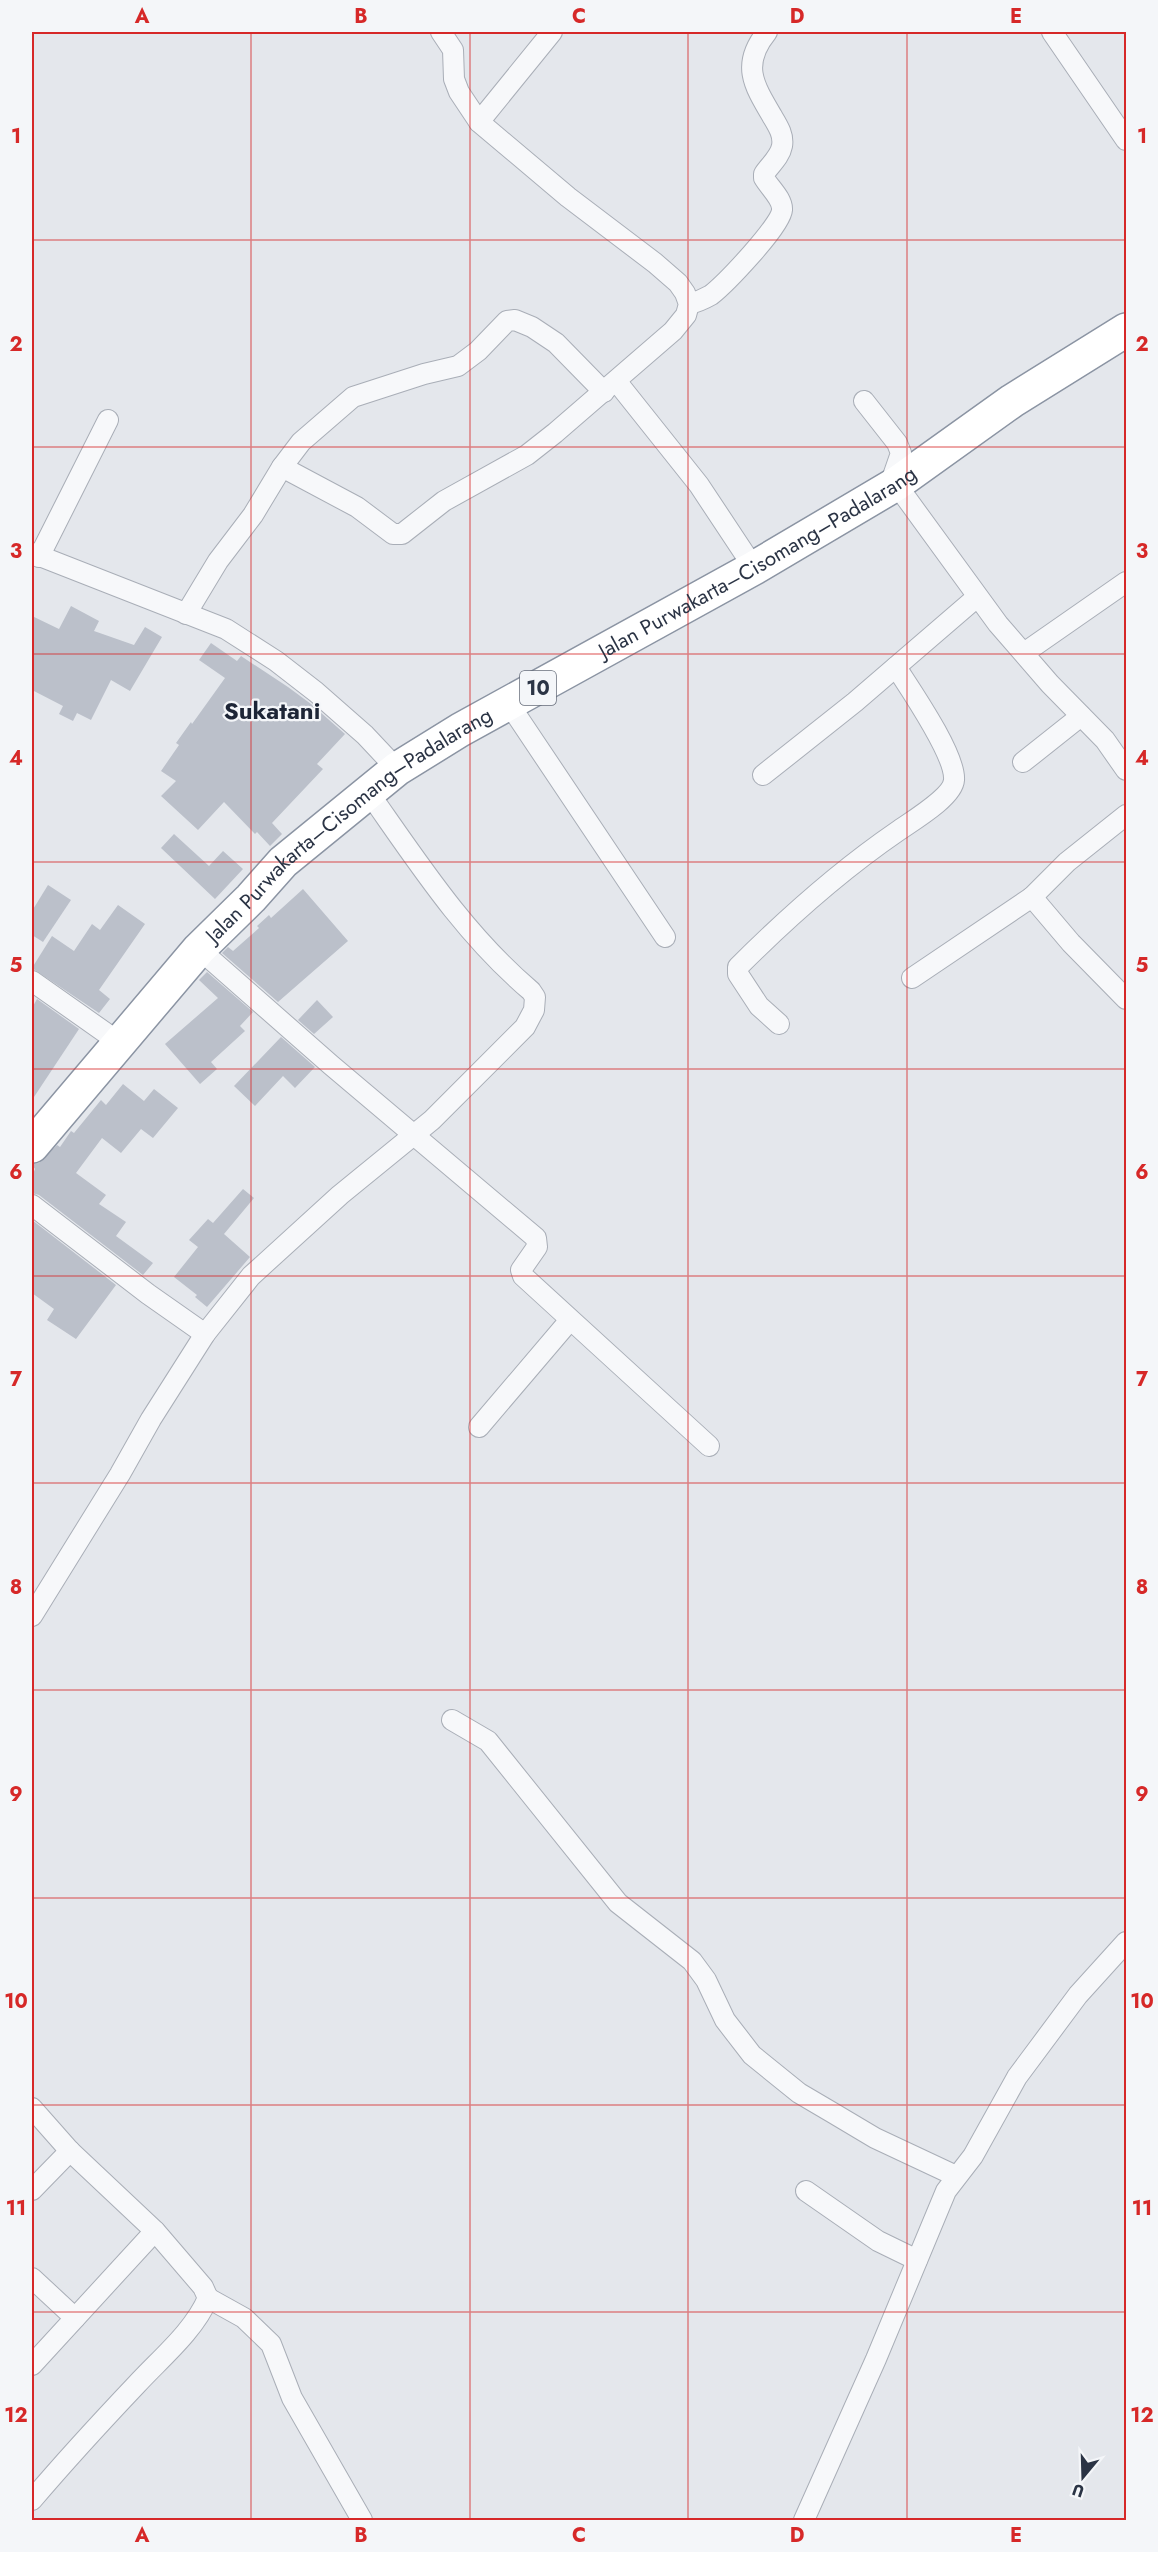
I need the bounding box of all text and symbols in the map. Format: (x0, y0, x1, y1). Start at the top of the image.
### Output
text: A (134, 2, 150, 31)
text: B (354, 2, 368, 31)
text: C (572, 2, 586, 31)
text: D (790, 2, 804, 31)
text: E (1010, 2, 1022, 31)
text: 1 (11, 122, 21, 151)
text: 1 (1137, 122, 1147, 151)
text: 2 (9, 330, 23, 359)
text: 2 (1135, 330, 1149, 359)
street label: Jalan Purwakarta–Cisomang–Padalarang (591, 459, 923, 667)
text: 3 (10, 537, 22, 566)
text: 3 (1136, 537, 1148, 566)
road number: 10 (520, 671, 556, 705)
district label: Sukatani (224, 693, 320, 728)
street label: Jalan Purwakarta–Cisomang–Padalarang (197, 700, 498, 952)
text: 4 (9, 744, 23, 773)
text: 4 (1135, 744, 1149, 773)
text: 5 (10, 951, 23, 980)
text: 5 (1136, 951, 1149, 980)
text: 6 (9, 1158, 23, 1187)
text: 6 (1135, 1158, 1149, 1187)
text: 7 (10, 1365, 23, 1394)
text: 7 (1136, 1365, 1149, 1394)
text: 8 (10, 1573, 22, 1602)
text: 8 (1136, 1573, 1148, 1602)
text: 9 (9, 1780, 23, 1809)
text: 9 (1135, 1780, 1149, 1809)
text: 10 (4, 1987, 28, 2016)
text: 10 (1130, 1987, 1154, 2016)
text: 11 (6, 2194, 26, 2223)
text: 11 (1132, 2194, 1152, 2223)
text: 12 (4, 2401, 28, 2430)
text: 12 (1130, 2401, 1154, 2430)
north arrow (1053, 2447, 1113, 2507)
text: U (1069, 2478, 1087, 2503)
text: A (134, 2521, 150, 2550)
text: B (354, 2521, 368, 2550)
text: C (572, 2521, 586, 2550)
text: D (790, 2521, 804, 2550)
text: E (1010, 2521, 1022, 2550)

